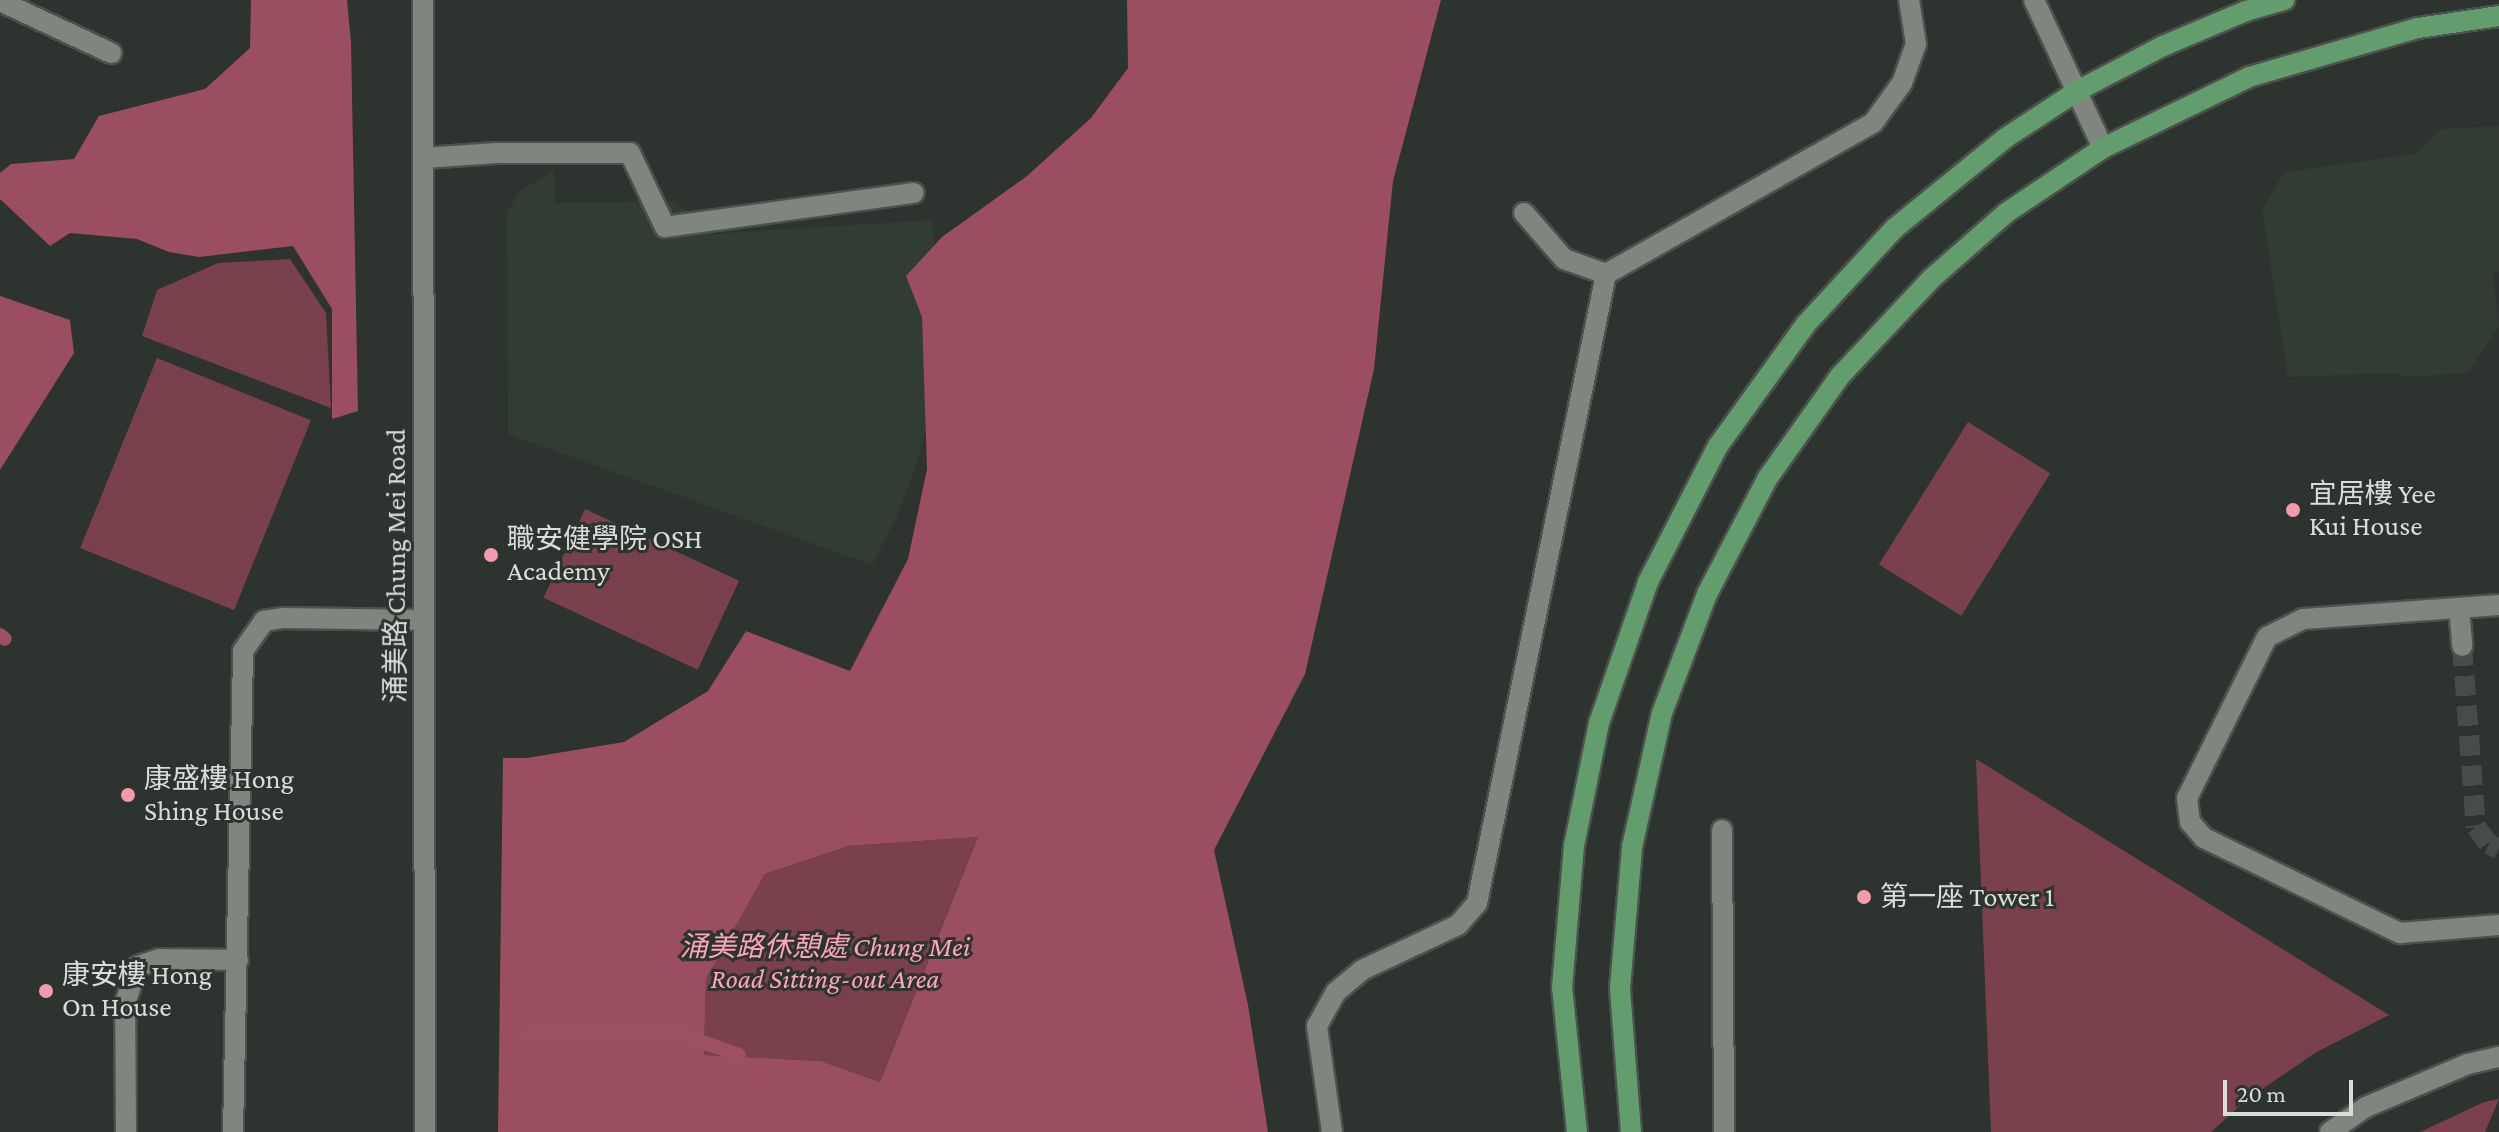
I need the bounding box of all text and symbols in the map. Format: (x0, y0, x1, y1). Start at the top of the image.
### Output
street label: 涌美路 Chung Mei Road (379, 429, 413, 703)
place label: 宜居樓 Yee Kui House (2309, 477, 2436, 543)
marker: 宜居樓 Yee Kui House (2284, 501, 2302, 519)
place label: 職安健學院 OSH Academy (507, 522, 702, 588)
marker: 職安健學院 OSH Academy (482, 546, 500, 564)
place label: 康盛樓 Hong Shing House (144, 762, 294, 828)
marker: 康盛樓 Hong Shing House (119, 786, 137, 804)
place label: 第一座 Tower 1 (1880, 880, 2054, 914)
marker: 第一座 Tower 1 (1855, 888, 1873, 906)
park label: 涌美路休憩處 Chung Mei Road Sitting-out Area (680, 930, 970, 996)
place label: 康安樓 Hong On House (62, 958, 212, 1024)
marker: 康安樓 Hong On House (37, 982, 55, 1000)
scale bar (2227, 1064, 2357, 1114)
text: 20 m (2237, 1080, 2286, 1107)

